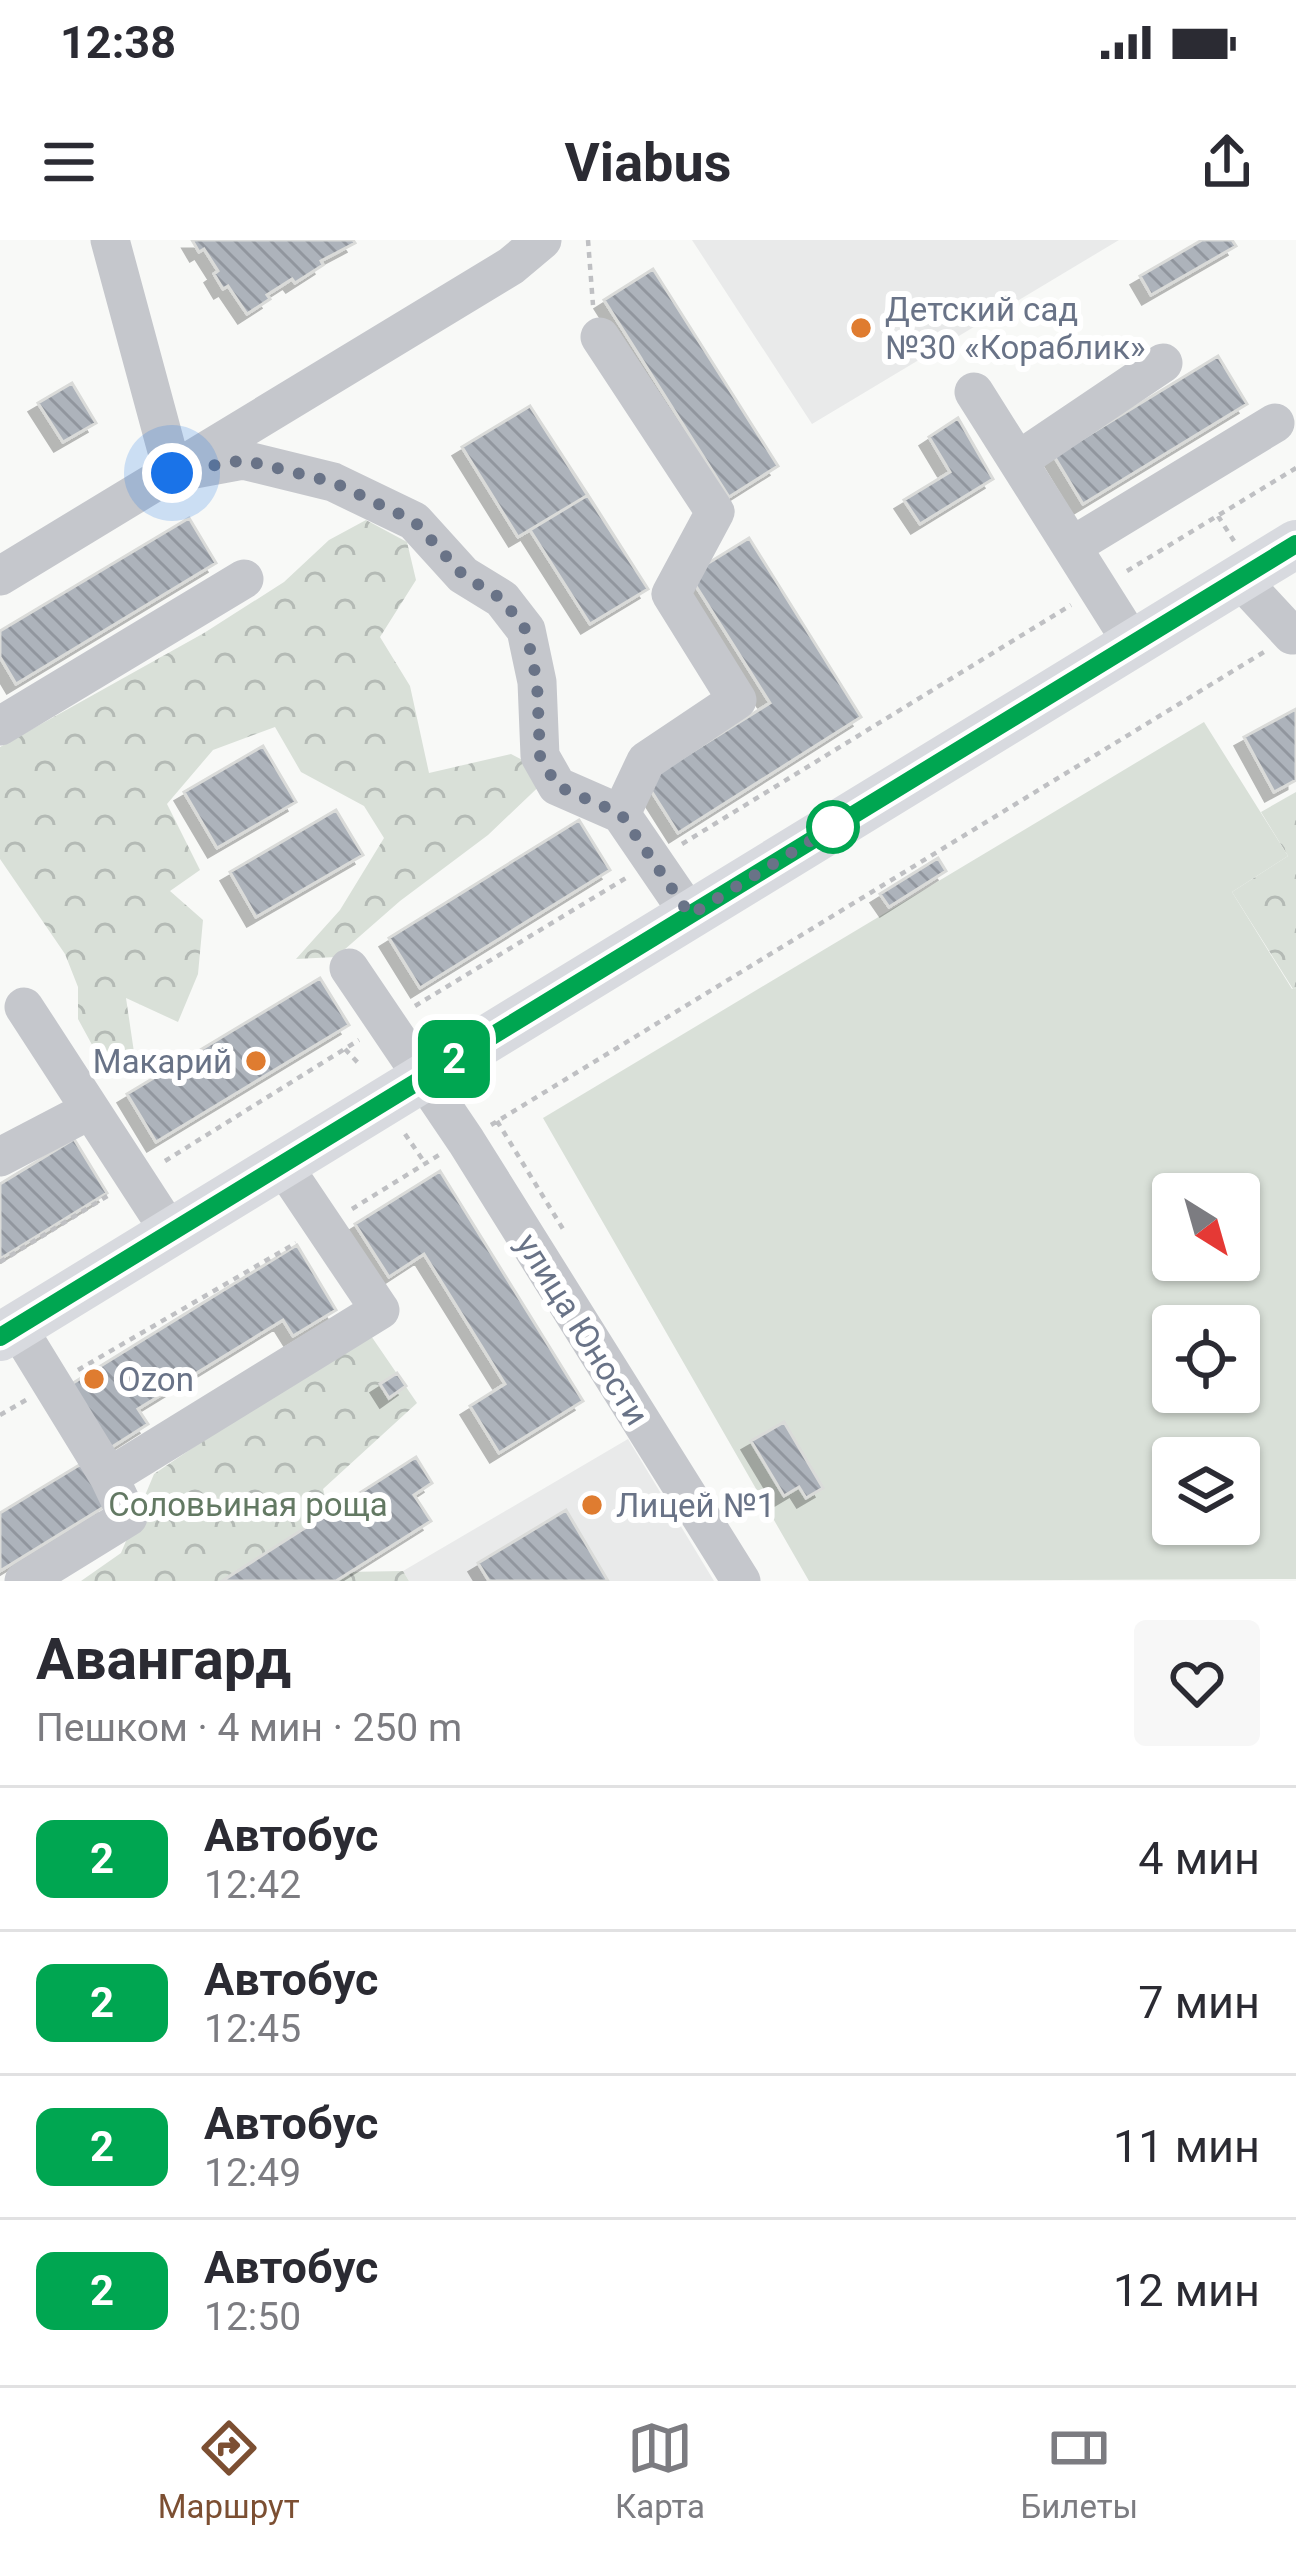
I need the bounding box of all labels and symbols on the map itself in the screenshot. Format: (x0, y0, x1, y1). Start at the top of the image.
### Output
place label: Детский сад №30 «Кораблик» (885, 290, 1145, 367)
marker: Детский сад №30 «Кораблик» (848, 315, 874, 341)
your location (142, 443, 202, 503)
unlabelled marker (808, 802, 858, 852)
line badge: 2 (415, 1020, 493, 1098)
place label: Макарий (93, 1042, 232, 1081)
marker: Макарий (243, 1048, 269, 1074)
north arrow (1152, 1173, 1260, 1281)
street label: улица Юности (508, 1226, 657, 1432)
place label: Ozon (118, 1360, 194, 1399)
marker: Ozon (81, 1366, 107, 1392)
park label: Соловьиная роща (108, 1485, 388, 1524)
place label: Лицей №1 (616, 1486, 775, 1525)
marker: Лицей №1 (579, 1492, 605, 1518)

